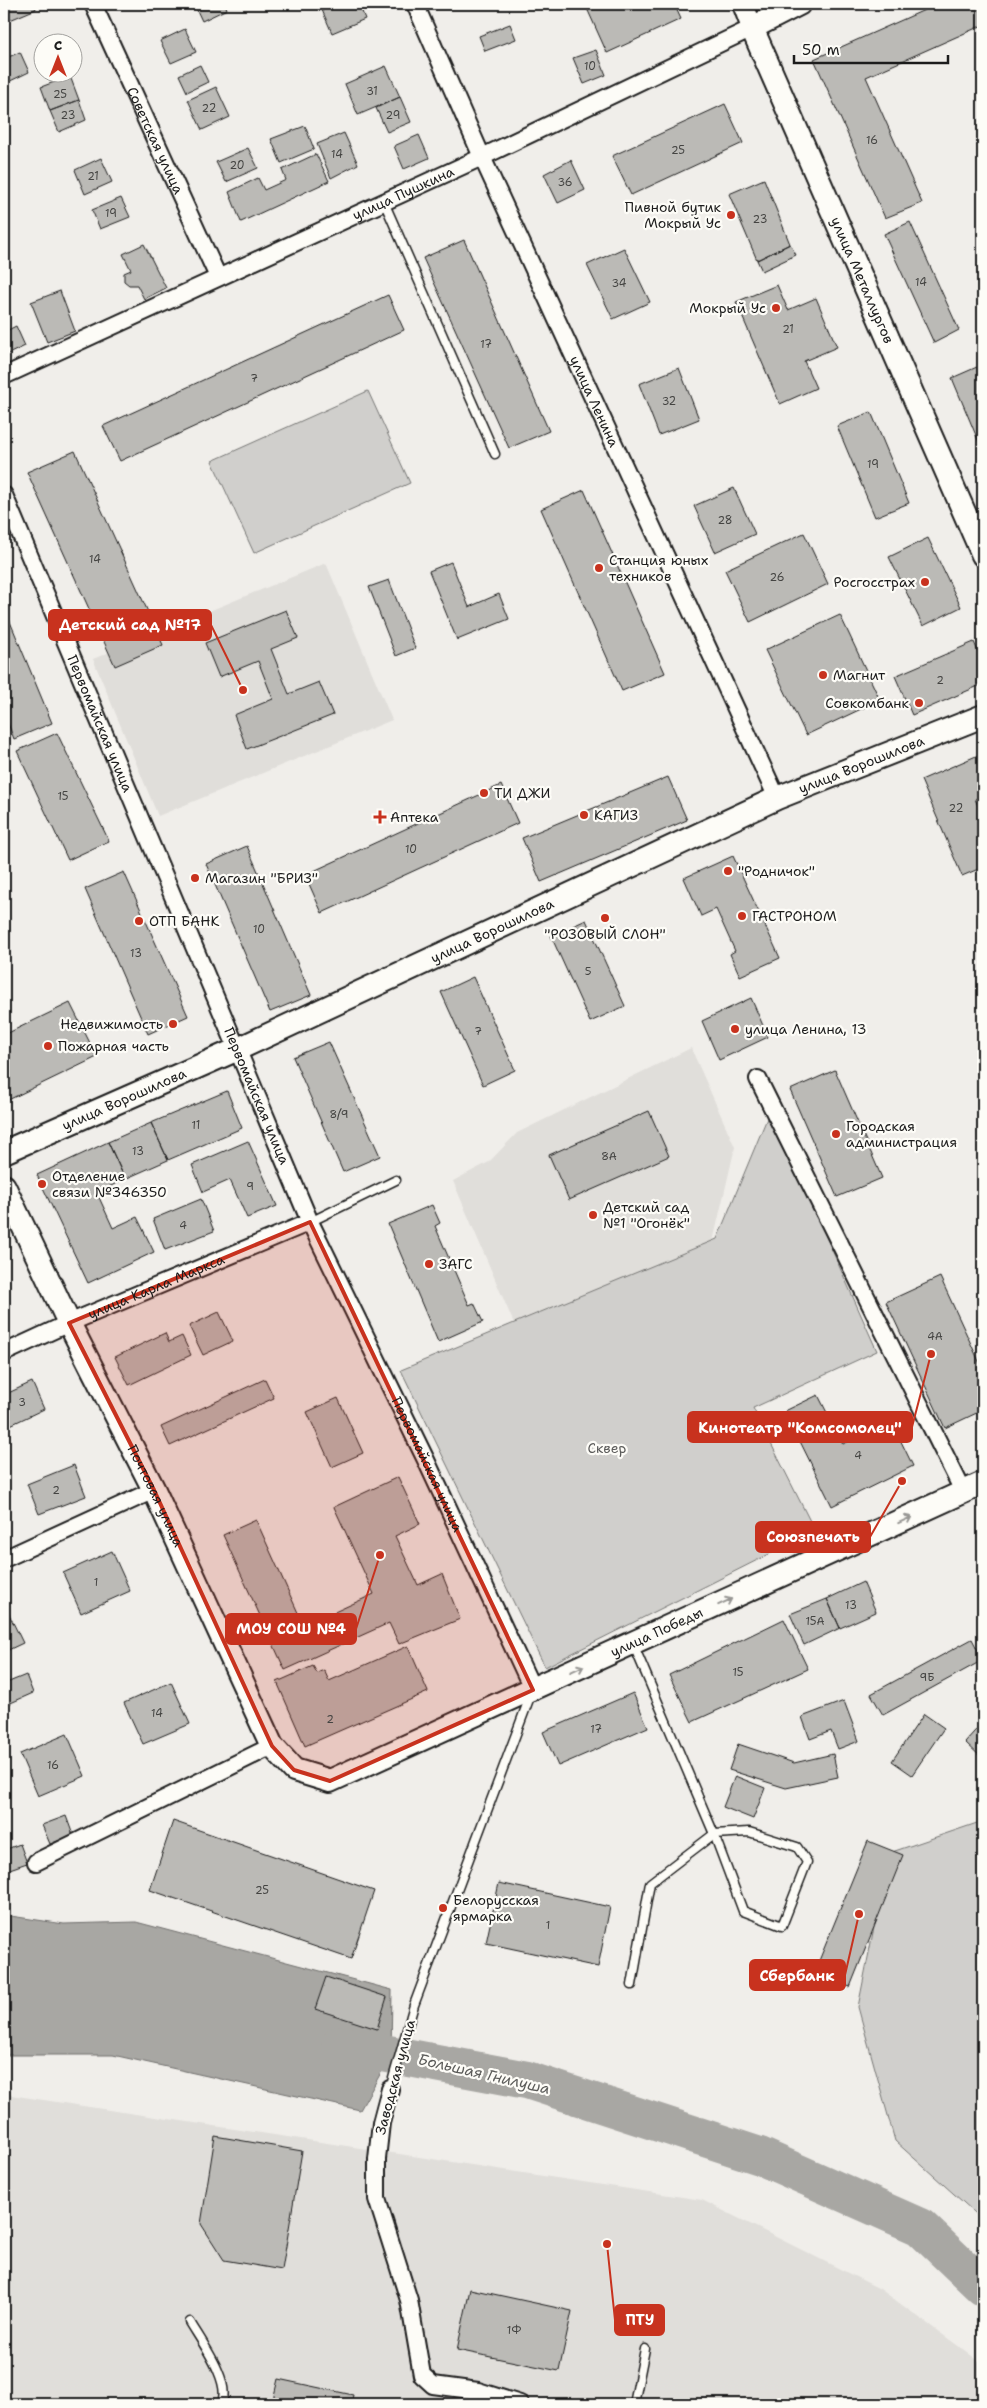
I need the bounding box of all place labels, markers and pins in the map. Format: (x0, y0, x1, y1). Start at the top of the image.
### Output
place label: Пивной бутик Мокрый Ус (625, 198, 722, 232)
marker: Пивной бутик Мокрый Ус (725, 209, 737, 221)
place label: Мокрый Ус (689, 299, 766, 317)
marker: Мокрый Ус (770, 302, 782, 314)
place label: Станция юных техников (609, 551, 708, 585)
marker: Станция юных техников (593, 562, 605, 574)
place label: Росгосстрах (833, 573, 915, 591)
marker: Росгосстрах (919, 576, 931, 588)
callout: Детский сад №17 (49, 610, 211, 640)
place label: Магнит (833, 666, 886, 684)
marker: Магнит (817, 669, 829, 681)
place label: Совкомбанк (825, 694, 910, 712)
marker: Совкомбанк (913, 697, 925, 709)
place label: ТИ ДЖИ (494, 784, 550, 802)
marker: ТИ ДЖИ (478, 787, 490, 799)
place label: КАГИЗ (594, 806, 638, 824)
place label: Аптека (390, 808, 439, 826)
marker: КАГИЗ (578, 809, 590, 821)
marker: Аптека (374, 811, 386, 823)
place label: "Родничок" (738, 862, 815, 880)
marker: "Родничок" (722, 865, 734, 877)
place label: Магазин "БРИЗ" (205, 869, 318, 887)
marker: Магазин "БРИЗ" (189, 872, 201, 884)
place label: ГАСТРОНОМ (752, 907, 837, 925)
marker: ГАСТРОНОМ (736, 910, 748, 922)
place label: ОТП БАНК (149, 912, 220, 930)
marker: "РОЗОВЫЙ СЛОН" (599, 912, 611, 924)
marker: ОТП БАНК (133, 915, 145, 927)
place label: "РОЗОВЫЙ СЛОН" (544, 925, 666, 943)
place label: Недвижимость (60, 1015, 163, 1033)
marker: Недвижимость (167, 1018, 179, 1030)
place label: улица Ленина, 13 (745, 1020, 866, 1038)
marker: улица Ленина, 13 (729, 1023, 741, 1035)
place label: Пожарная часть (58, 1037, 169, 1055)
marker: Пожарная часть (42, 1040, 54, 1052)
place label: Городская администрация (846, 1117, 957, 1151)
marker: Городская администрация (830, 1128, 842, 1140)
place label: Отделение связи №346350 (52, 1167, 167, 1201)
marker: Отделение связи №346350 (36, 1178, 48, 1190)
place label: Детский сад №1 "Огонёк" (603, 1198, 690, 1232)
marker: Детский сад №1 "Огонёк" (587, 1209, 599, 1221)
place label: ЗАГС (439, 1255, 472, 1273)
marker: ЗАГС (423, 1258, 435, 1270)
callout: Кинотеатр "Комсомолец" (688, 1412, 912, 1442)
callout: Союзпечать (756, 1522, 870, 1552)
callout: МОУ СОШ №4 (226, 1614, 356, 1644)
place label: Белорусская ярмарка (453, 1891, 539, 1925)
marker: Белорусская ярмарка (437, 1902, 449, 1914)
callout: Сбербанк (750, 1960, 845, 1990)
callout: ПТУ (615, 2305, 664, 2335)

